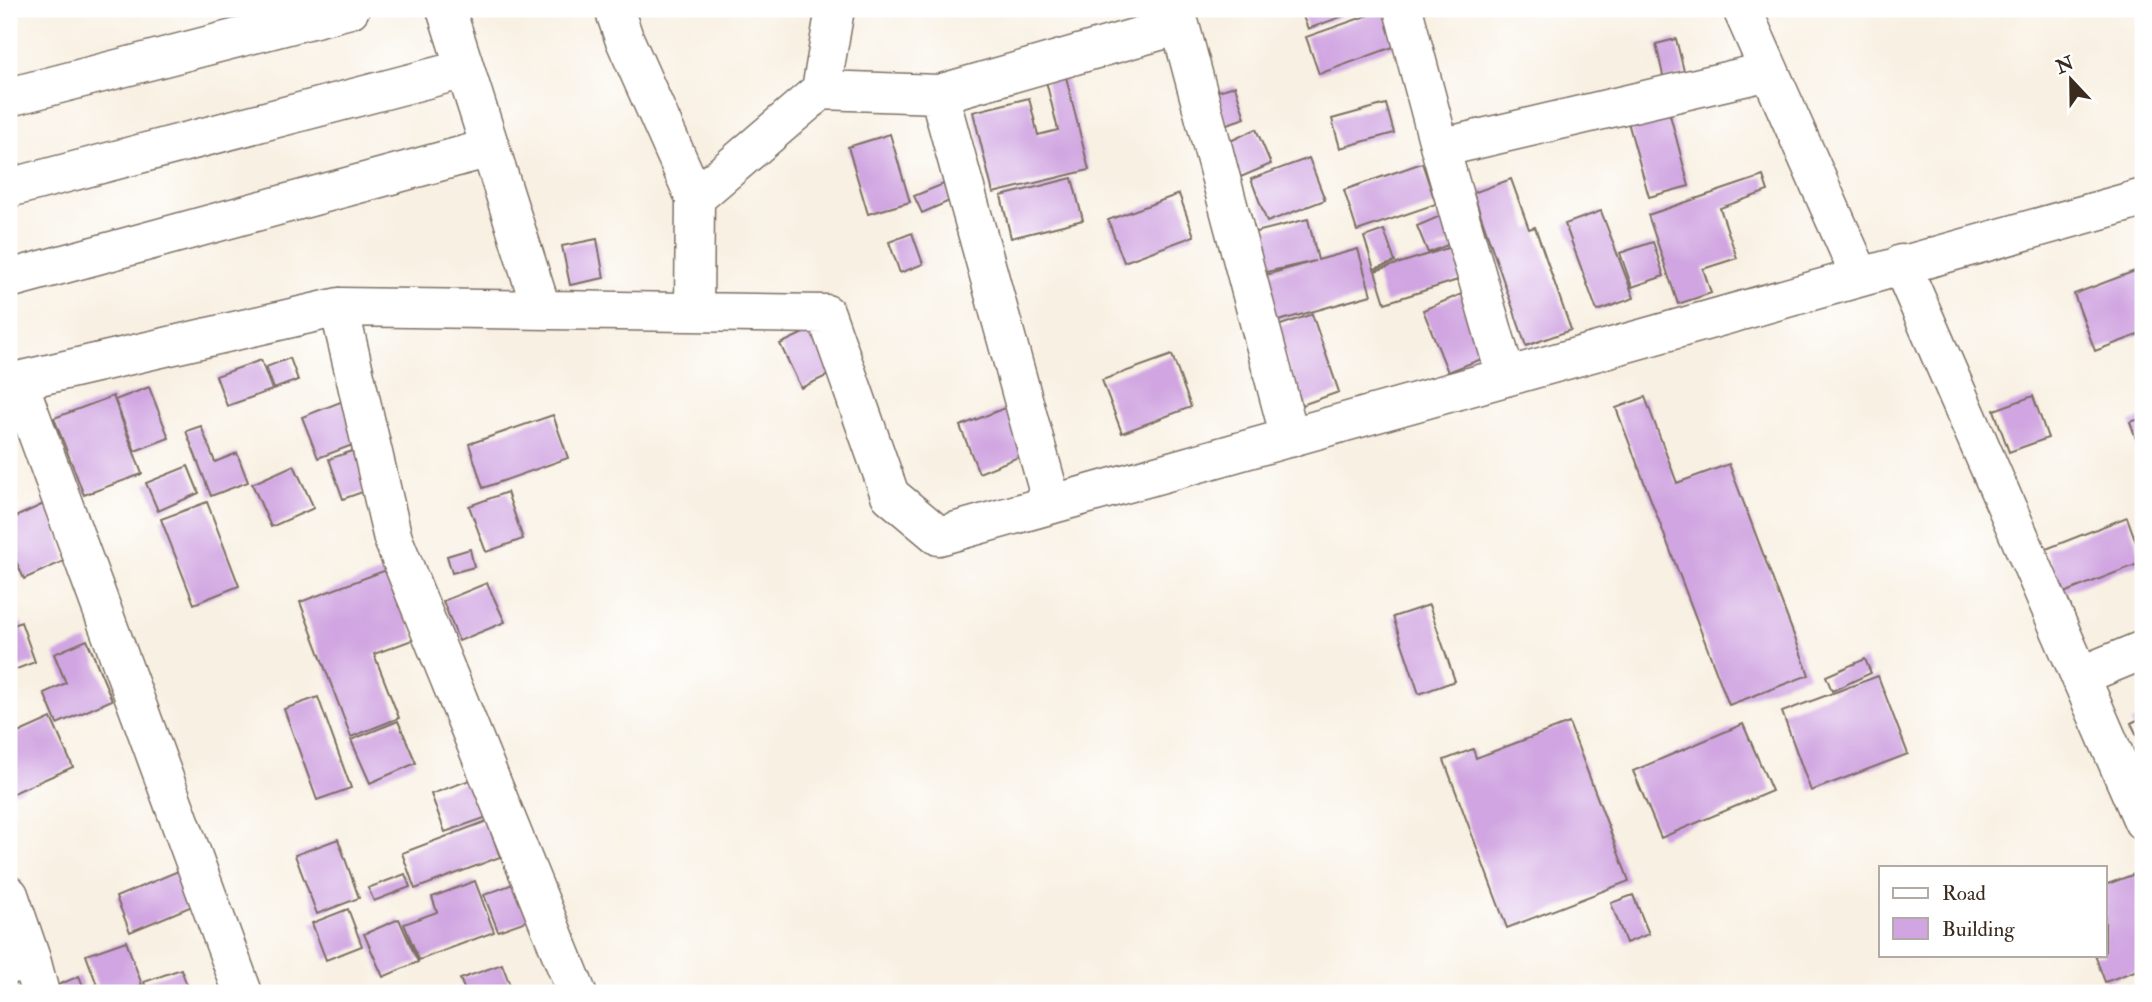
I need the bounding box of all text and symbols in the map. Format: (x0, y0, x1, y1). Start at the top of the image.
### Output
north arrow (2036, 46, 2106, 116)
text: N (2052, 50, 2078, 80)
legend (1879, 866, 2106, 956)
text: Road (1942, 880, 1987, 907)
text: Building (1942, 916, 2015, 943)

